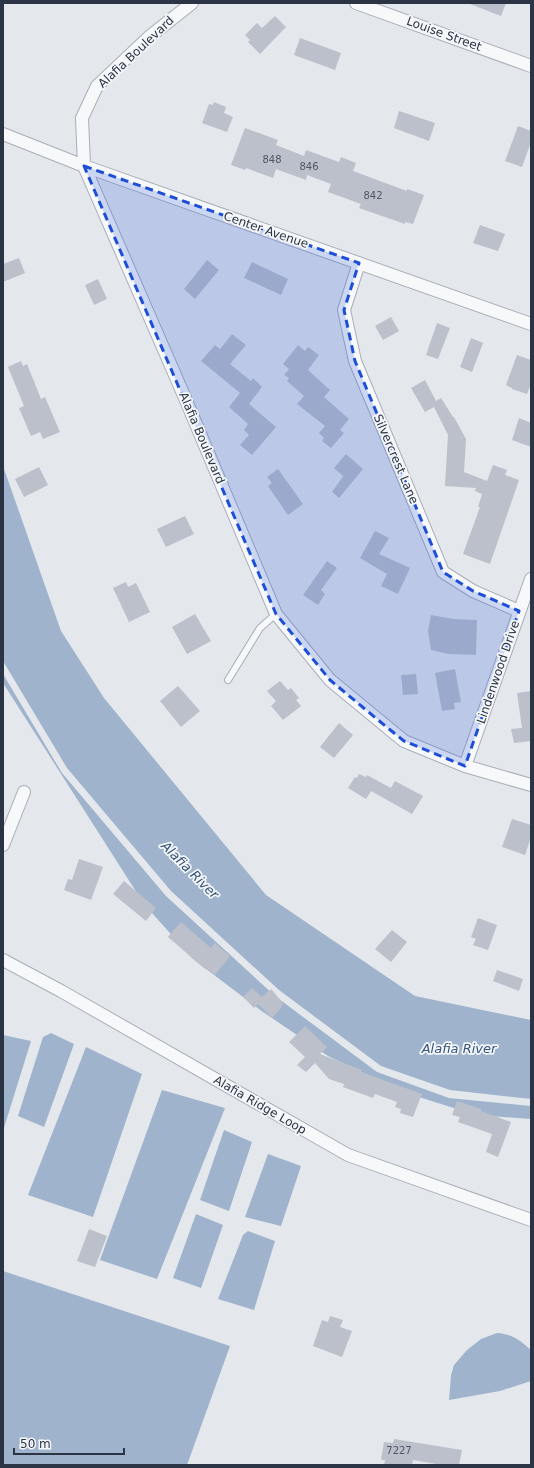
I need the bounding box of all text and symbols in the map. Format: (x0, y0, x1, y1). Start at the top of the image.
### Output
street label: Alafia Boulevard (95, 13, 177, 91)
street label: Louise Street (405, 14, 484, 54)
house number: 848 (262, 154, 282, 165)
house number: 846 (299, 161, 319, 172)
house number: 842 (363, 190, 383, 201)
street label: Center Avenue (222, 209, 310, 251)
street label: Alafia Boulevard (176, 390, 228, 486)
street label: Silvercrest Lane (371, 412, 421, 506)
street label: Lindenwood Drive (474, 619, 522, 725)
water label: Alafia River (158, 838, 223, 903)
water label: Alafia River (421, 1041, 498, 1056)
street label: Alafia Ridge Loop (211, 1073, 309, 1137)
scale bar (14, 1430, 124, 1456)
text: 50 m (20, 1437, 51, 1451)
house number: 7227 (386, 1445, 412, 1456)

